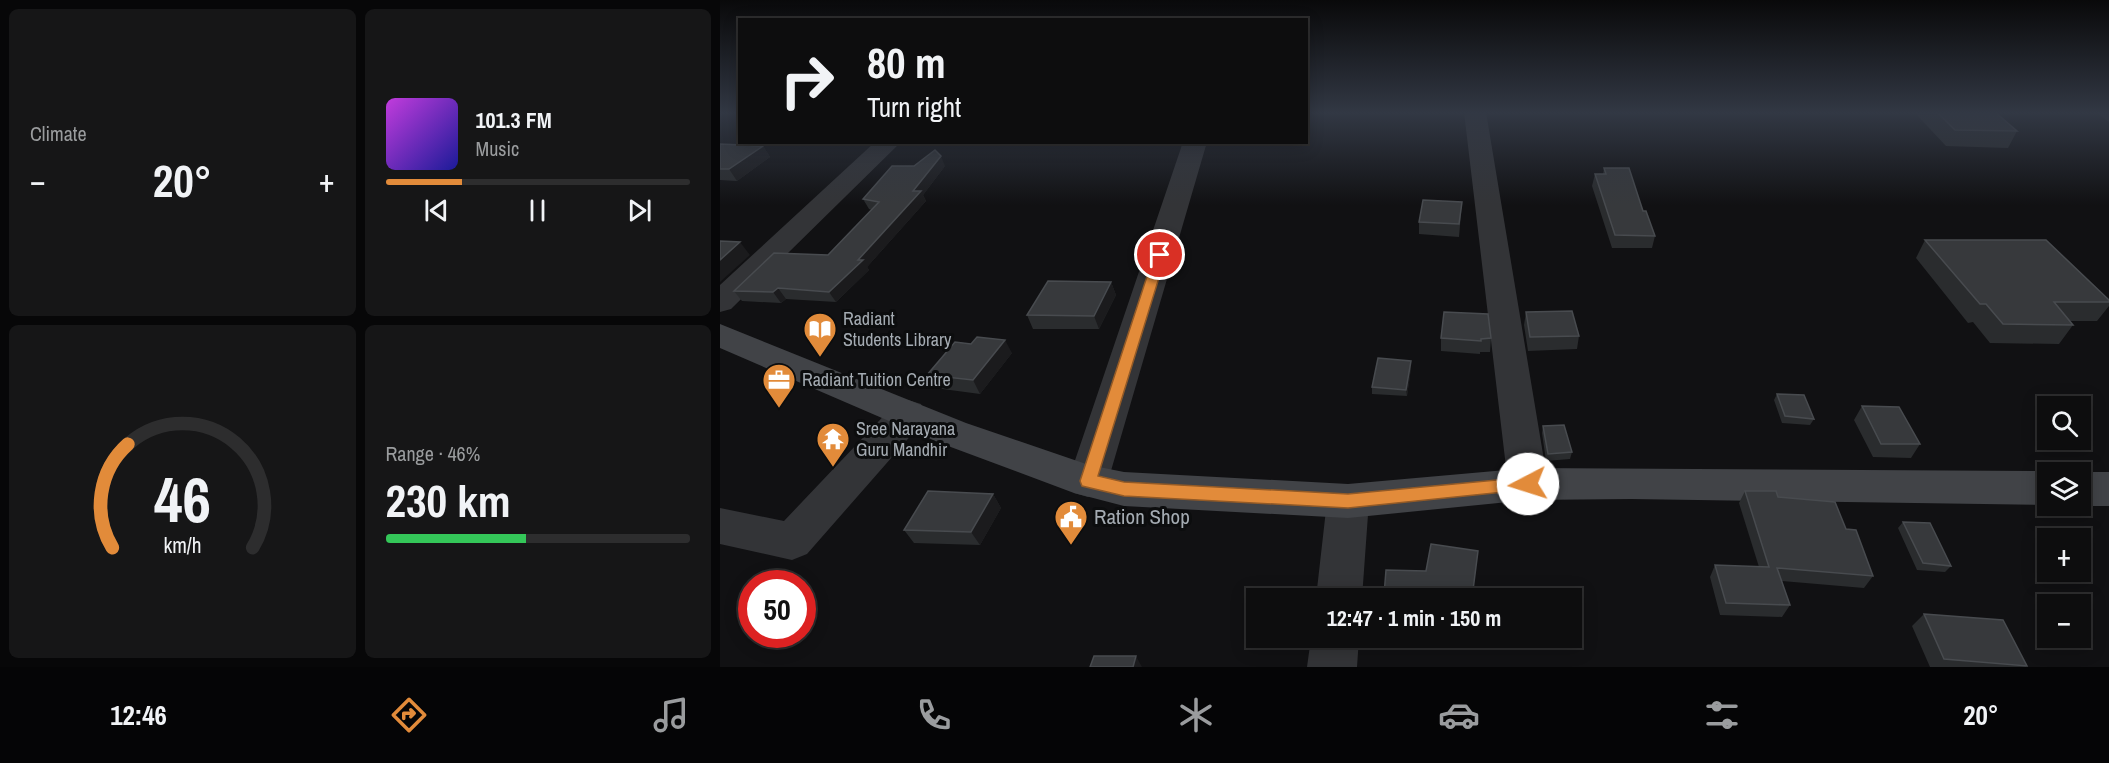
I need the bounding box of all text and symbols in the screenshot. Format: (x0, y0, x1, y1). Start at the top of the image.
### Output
text: 80 m (867, 35, 946, 91)
icon: right (768, 42, 846, 120)
text: Turn right (867, 89, 961, 125)
text: 101.3 FM (476, 105, 552, 135)
text: Climate (30, 120, 87, 147)
text: Music (476, 135, 519, 162)
text: 20° (153, 150, 212, 211)
text: − (30, 158, 46, 202)
text: + (319, 158, 334, 202)
icon: previous (420, 194, 453, 227)
icon: pause (521, 194, 554, 227)
icon: next (623, 194, 656, 227)
pin (1134, 229, 1185, 280)
icon: arrive (1143, 238, 1176, 271)
place label: Radiant Students Library (843, 306, 952, 352)
library icon: Radiant Students Library (802, 311, 838, 358)
office icon: Radiant Tuition Centre (761, 362, 797, 409)
place label: Radiant Tuition Centre (802, 367, 951, 392)
map controls (2037, 396, 2091, 648)
button: search (2037, 396, 2091, 450)
place label: Sree Narayana Guru Mandhir (856, 416, 955, 462)
temple icon: Sree Narayana Guru Mandhir (815, 421, 851, 468)
text: Range · 46% (386, 440, 480, 467)
position arrow (1496, 452, 1560, 516)
text: 46 (154, 457, 211, 541)
button: layers (2037, 462, 2091, 516)
text: 230 km (386, 470, 511, 531)
public building icon: Ration Shop (1053, 499, 1089, 546)
place label: Ration Shop (1094, 502, 1190, 531)
button: + (2037, 528, 2091, 582)
text: km/h (163, 532, 201, 561)
speed limit sign: 50 (738, 570, 816, 648)
button: − (2037, 594, 2091, 648)
text: 12:47 · 1 min · 150 m (1327, 603, 1501, 633)
icon: directions (388, 694, 430, 736)
icon: music (650, 694, 692, 736)
icon: phone (913, 694, 955, 736)
icon: climate (1175, 694, 1217, 736)
icon: car (1438, 694, 1480, 736)
icon: filters (1701, 694, 1743, 736)
text: 12:46 (110, 697, 167, 733)
text: 20° (1963, 697, 1999, 733)

